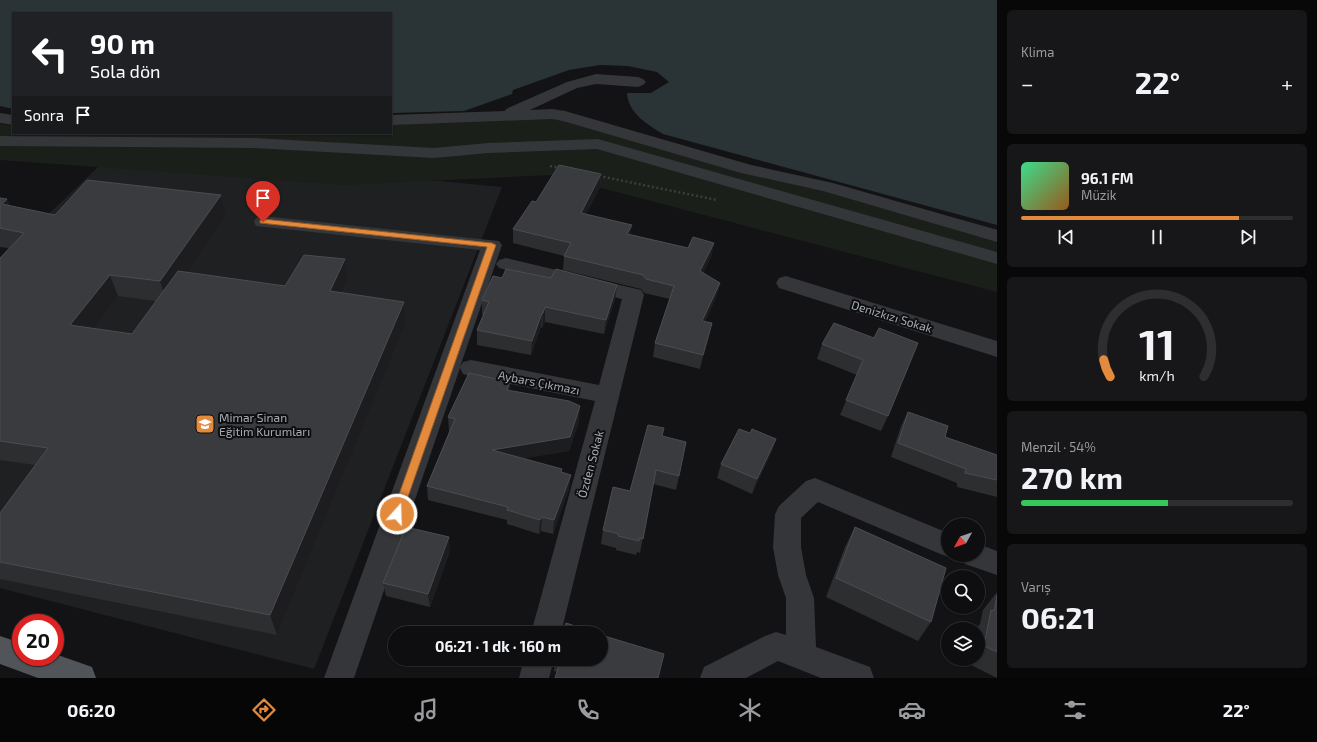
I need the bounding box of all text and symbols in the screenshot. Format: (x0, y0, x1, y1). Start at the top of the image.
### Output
text: 90 m (90, 26, 155, 60)
icon: left (24, 28, 76, 80)
text: Klima (1021, 44, 1054, 60)
text: Sola dön (90, 60, 161, 82)
text: 22° (1135, 64, 1180, 100)
text: − (1021, 70, 1034, 96)
text: + (1281, 70, 1293, 96)
icon: arrive (72, 104, 94, 126)
text: Sonra (24, 106, 64, 124)
text: 96.1 FM (1081, 169, 1134, 187)
pin (246, 181, 280, 222)
icon: arrive (252, 187, 274, 209)
text: Müzik (1081, 187, 1116, 203)
icon: previous (1055, 226, 1077, 248)
icon: pause (1146, 226, 1168, 248)
icon: next (1237, 226, 1259, 248)
street label: Denizkızı Sokak (850, 297, 934, 335)
text: 11 (1139, 318, 1175, 368)
street label: Aybars Çıkmazı (497, 367, 581, 398)
text: km/h (1139, 367, 1175, 384)
place label: Mimar Sinan Eğitim Kurumları (219, 410, 310, 438)
school or university icon: Mimar Sinan Eğitim Kurumları (194, 413, 216, 435)
street label: Özden Sokak (574, 429, 606, 499)
text: Menzil · 54% (1021, 439, 1096, 455)
text: 270 km (1021, 459, 1123, 495)
position arrow (376, 493, 418, 535)
north arrow (941, 518, 985, 562)
map controls (941, 518, 985, 666)
button: search (941, 570, 985, 614)
text: Varış (1021, 579, 1051, 595)
text: 06:21 (1021, 599, 1096, 635)
speed limit sign: 20 (12, 614, 64, 666)
button: layers (941, 622, 985, 666)
text: 06:21 · 1 dk · 160 m (435, 637, 561, 655)
icon: directions (250, 696, 278, 724)
icon: music (412, 696, 440, 724)
icon: phone (574, 696, 602, 724)
icon: climate (736, 696, 764, 724)
icon: car (898, 696, 926, 724)
icon: filters (1061, 696, 1089, 724)
text: 06:20 (67, 699, 116, 721)
text: 22° (1223, 699, 1250, 721)

